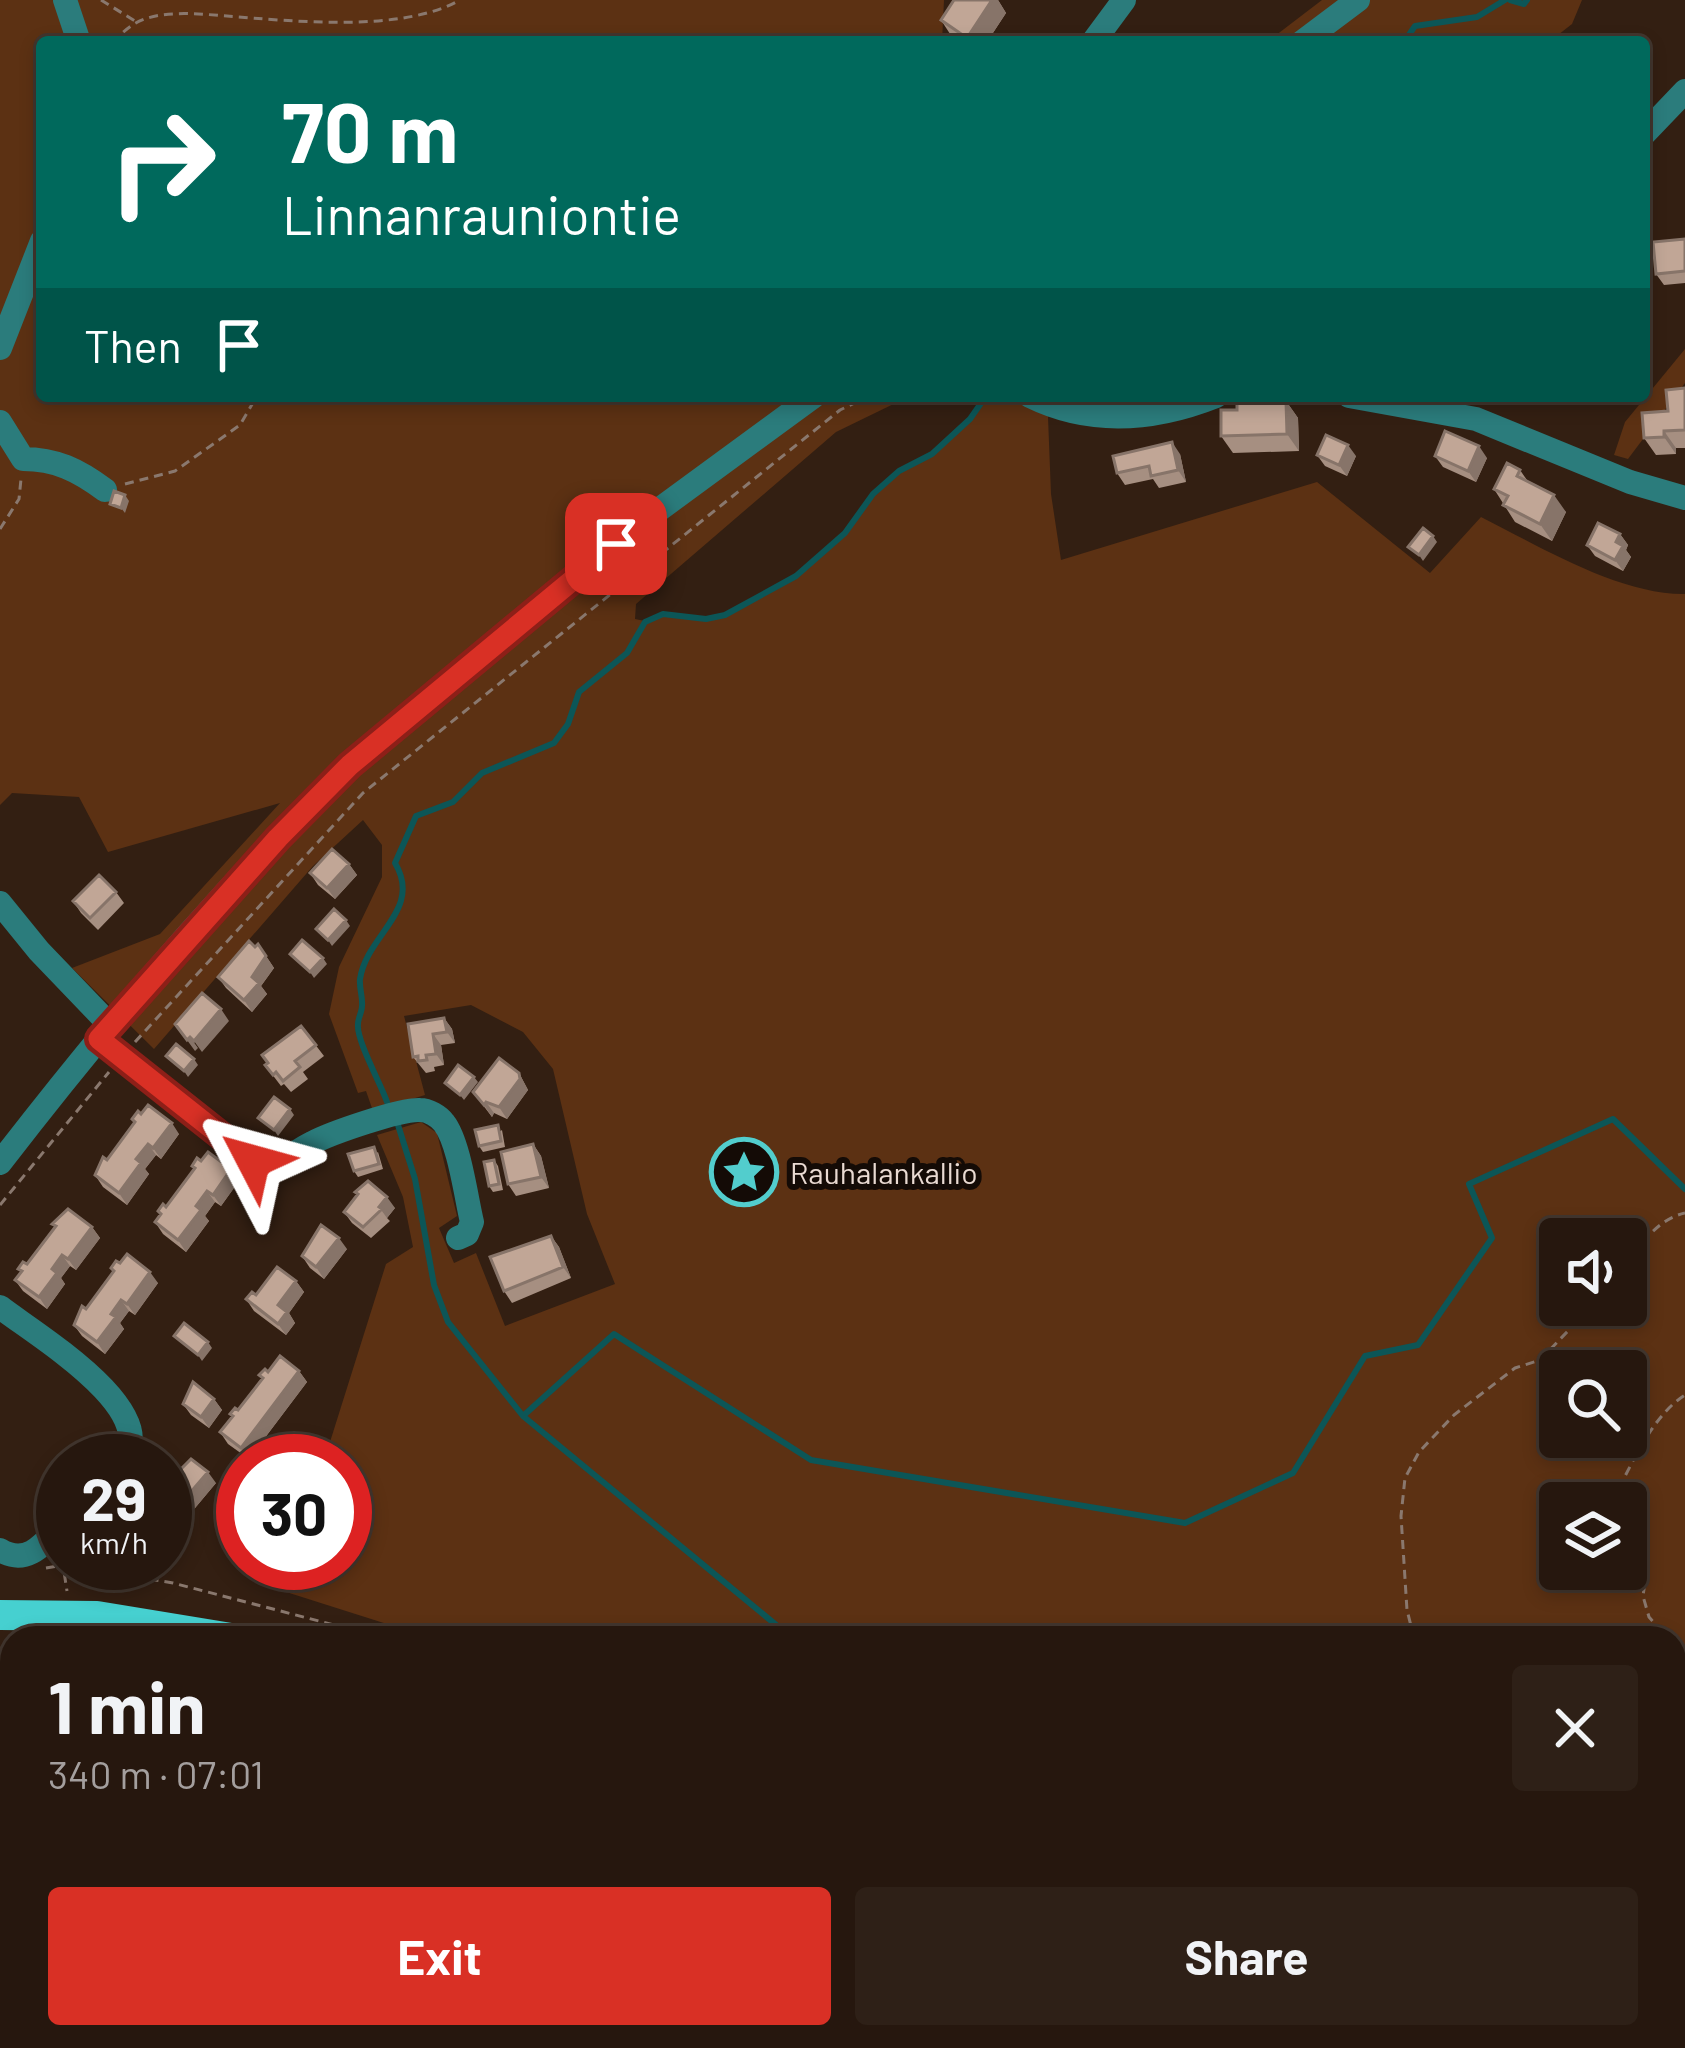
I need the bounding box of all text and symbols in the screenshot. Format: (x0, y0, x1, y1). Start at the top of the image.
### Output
text: 70 m (282, 79, 458, 180)
icon: right (84, 84, 240, 240)
text: Linnanrauniontie (282, 181, 681, 246)
icon: arrive (206, 312, 272, 378)
text: Then (84, 318, 182, 372)
pin (565, 493, 667, 595)
icon: arrive (583, 511, 649, 577)
position arrow (190, 1098, 316, 1224)
place icon: Rauhalankallio (709, 1137, 779, 1207)
place label: Rauhalankallio (790, 1154, 978, 1190)
map controls (1539, 1218, 1647, 1590)
button: sound (1539, 1218, 1647, 1326)
button: search (1539, 1350, 1647, 1458)
speed limit sign: 30 (216, 1434, 372, 1590)
text: 29 (81, 1461, 147, 1533)
button: layers (1539, 1482, 1647, 1590)
text: km/h (80, 1524, 148, 1560)
text: 1 min (48, 1662, 206, 1748)
button: close (1512, 1665, 1638, 1791)
text: 340 m · 07:01 (48, 1750, 264, 1797)
button: Exit (48, 1887, 831, 2025)
button: Share (855, 1887, 1638, 2025)

